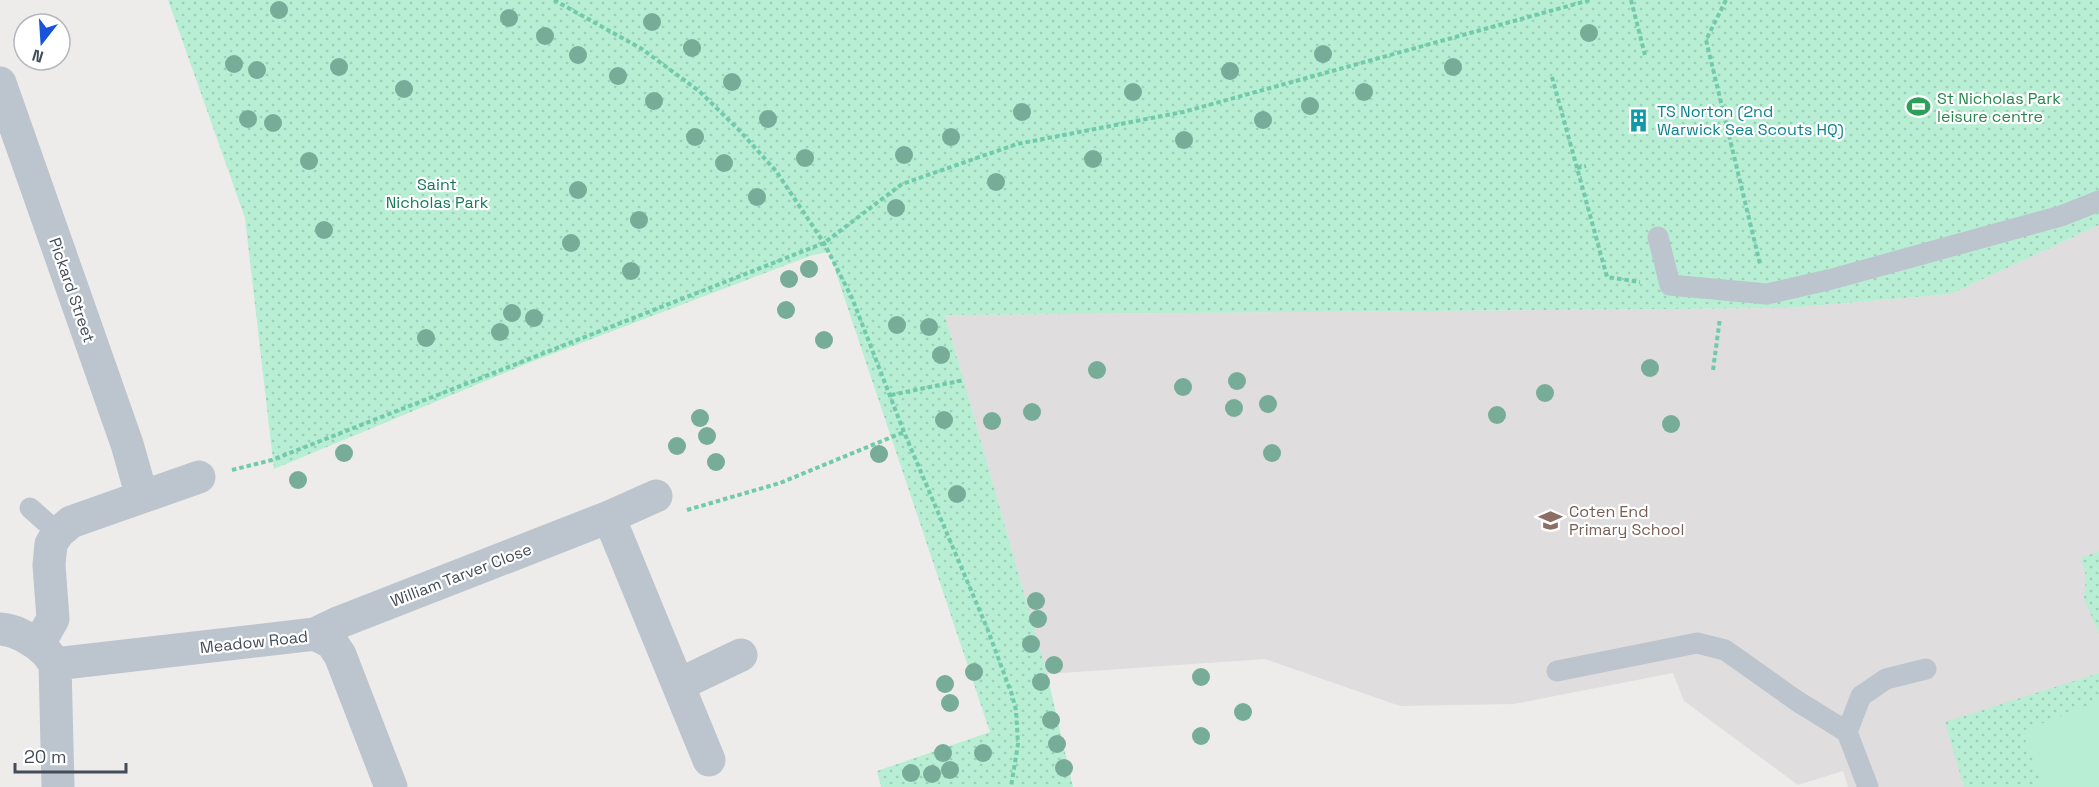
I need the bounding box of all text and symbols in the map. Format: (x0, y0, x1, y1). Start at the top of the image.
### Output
north arrow (12, 12, 72, 72)
text: N (30, 44, 46, 67)
place label: St Nicholas Park leisure centre (1937, 88, 2061, 127)
sports icon: St Nicholas Park leisure centre (1906, 94, 1932, 120)
place label: TS Norton (2nd Warwick Sea Scouts HQ) (1657, 101, 1844, 140)
building icon: TS Norton (2nd Warwick Sea Scouts HQ) (1626, 107, 1652, 133)
park label: Saint Nicholas Park (386, 174, 489, 213)
street label: Pickard Street (44, 235, 100, 345)
place label: Coten End Primary School (1569, 501, 1684, 540)
school or university icon: Coten End Primary School (1538, 507, 1564, 533)
street label: William Tarver Close (387, 538, 535, 612)
street label: Meadow Road (199, 626, 309, 658)
scale bar (15, 736, 126, 774)
text: 20 m (24, 745, 67, 768)

